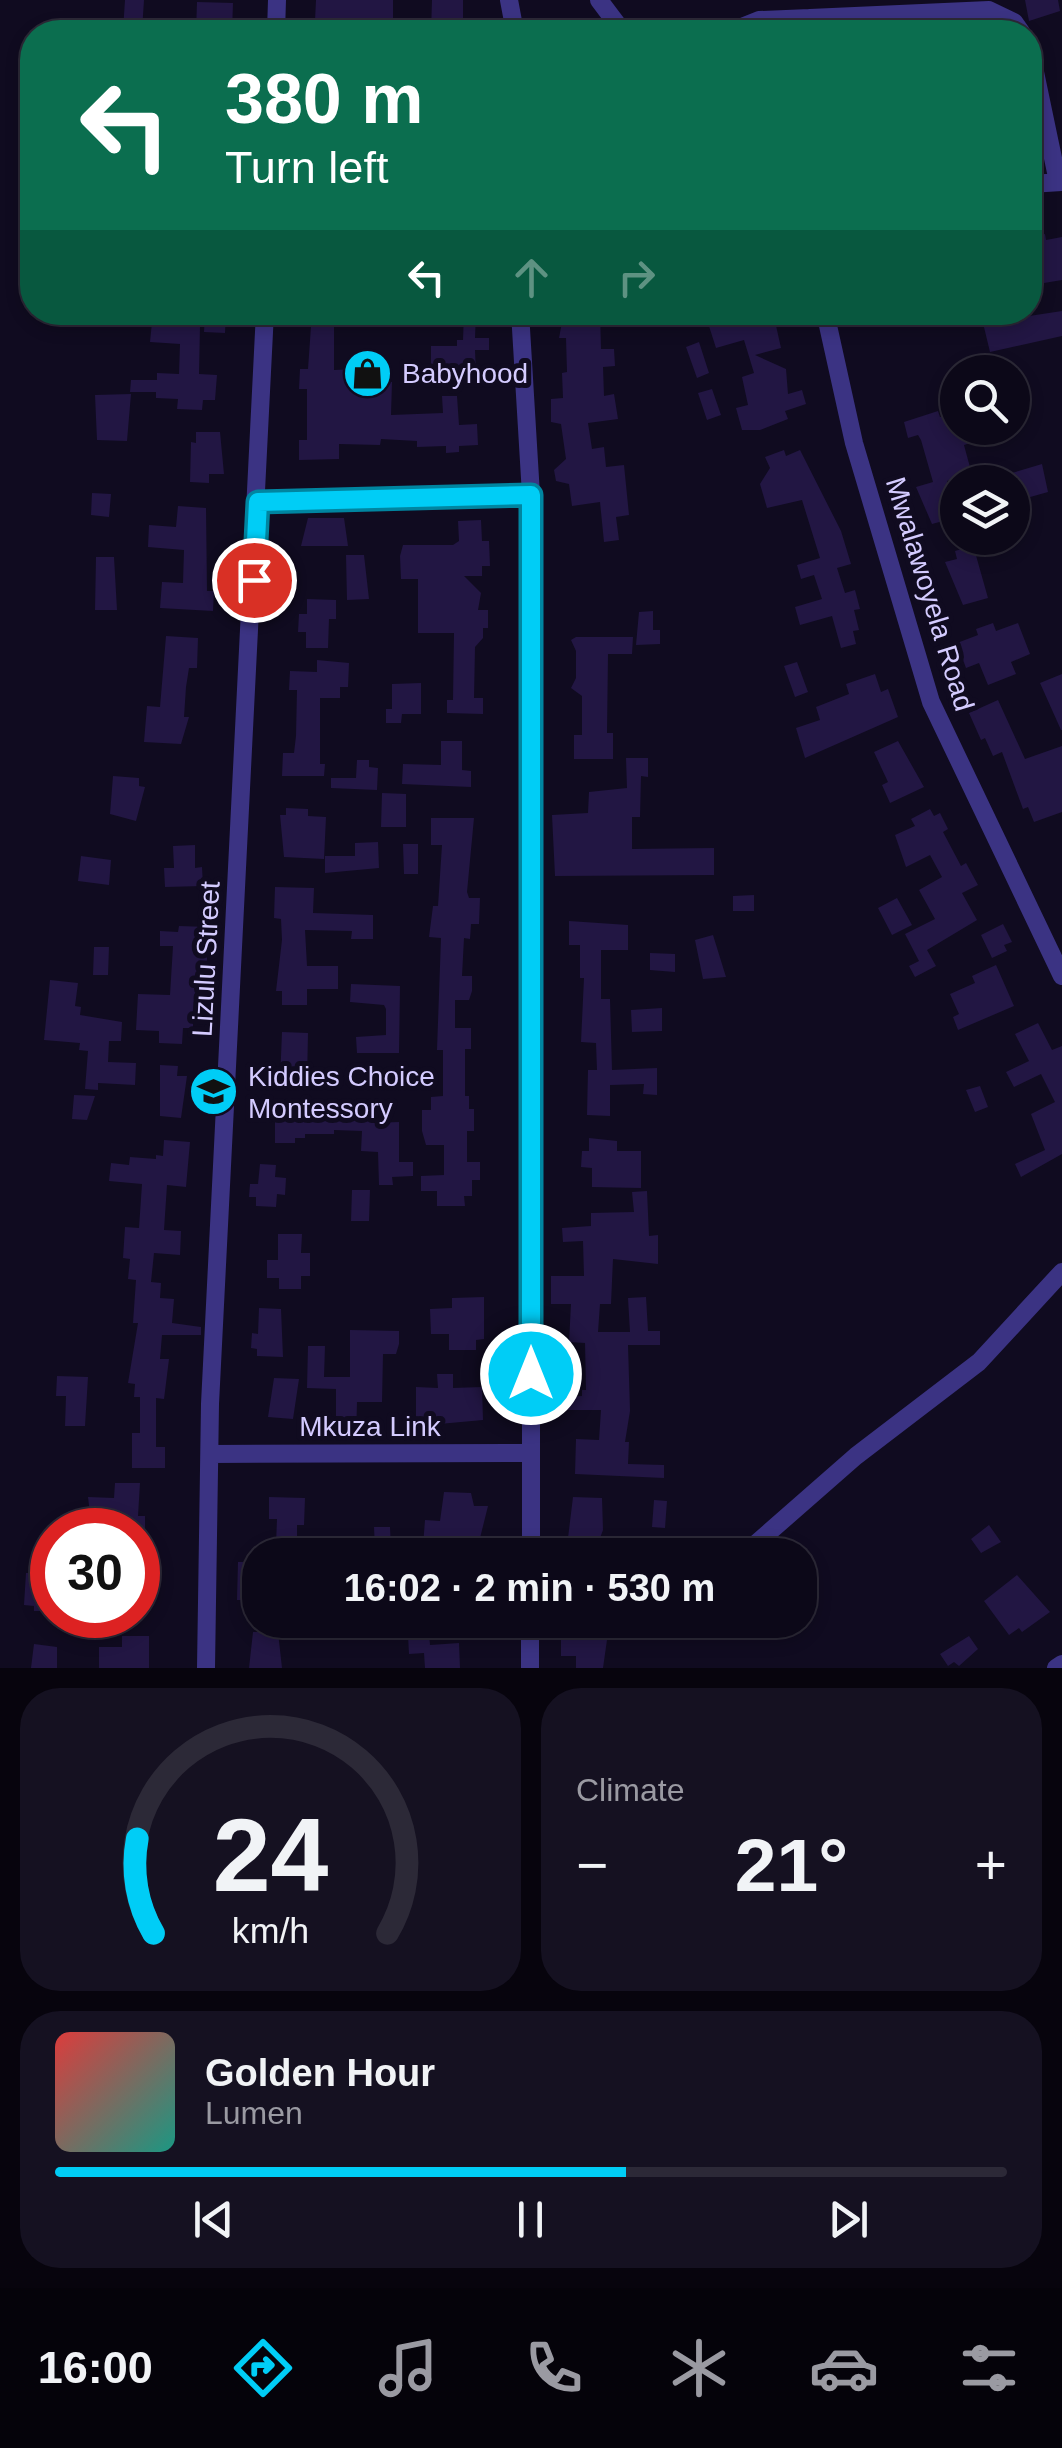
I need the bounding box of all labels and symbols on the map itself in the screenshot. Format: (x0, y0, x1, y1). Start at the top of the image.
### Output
shop icon: Babyhood (341, 347, 393, 399)
place label: Babyhood (402, 358, 528, 389)
street label: Mwalawoyela Road (880, 473, 980, 715)
pin (212, 538, 297, 623)
street label: Lizulu Street (186, 880, 226, 1038)
place label: Kiddies Choice Montessory (248, 1061, 435, 1124)
school or university icon: Kiddies Choice Montessory (187, 1066, 239, 1118)
position arrow (479, 1322, 583, 1426)
street label: Mkuza Link (299, 1411, 442, 1442)
speed limit sign: 30 (30, 1508, 160, 1638)

